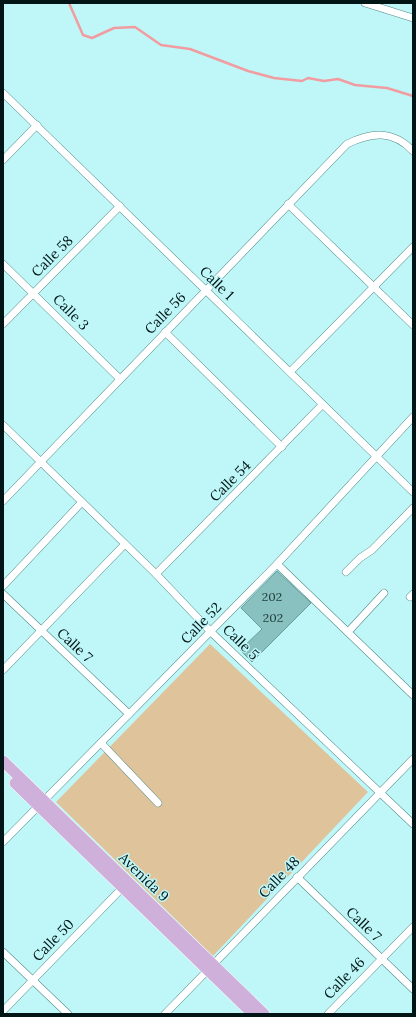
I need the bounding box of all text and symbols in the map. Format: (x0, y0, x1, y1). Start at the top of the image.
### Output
street label: Calle 58 (27, 231, 77, 281)
street label: Calle 1 (196, 262, 238, 304)
street label: Calle 56 (141, 288, 189, 338)
street label: Calle 3 (49, 290, 93, 334)
street label: Calle 54 (206, 456, 255, 505)
house number: 202 (262, 589, 282, 604)
street label: Calle 52 (177, 598, 225, 648)
house number: 202 (263, 610, 283, 625)
street label: Calle 5 (219, 620, 263, 664)
street label: Calle 7 (53, 624, 97, 666)
street label: Avenida 9 (114, 848, 173, 905)
street label: Calle 48 (255, 852, 303, 902)
street label: Calle 7 (343, 903, 386, 946)
street label: Calle 50 (28, 915, 78, 965)
street label: Calle 46 (320, 953, 368, 1003)

